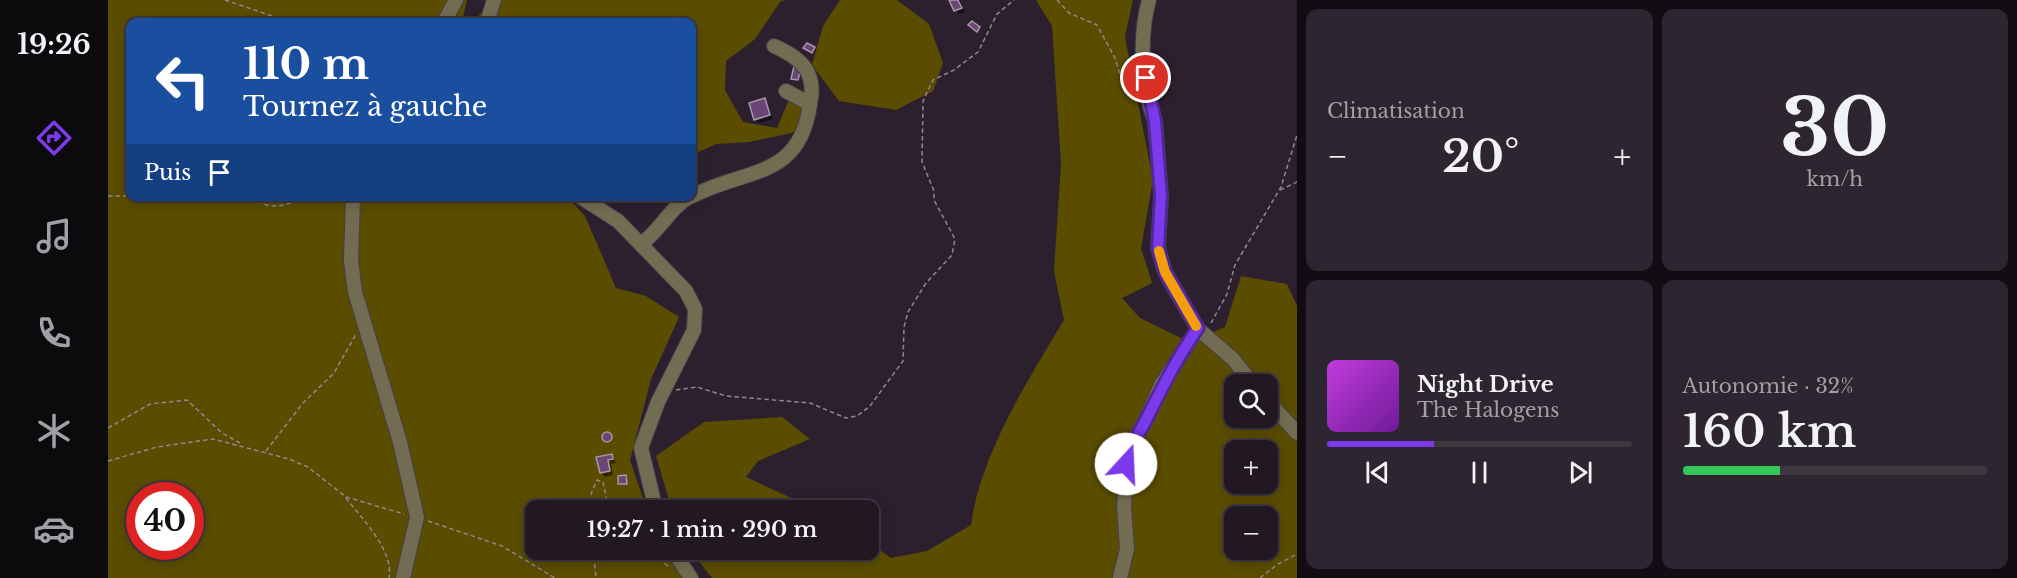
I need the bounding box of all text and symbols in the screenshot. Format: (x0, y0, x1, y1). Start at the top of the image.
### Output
text: 19:26 (17, 28, 91, 61)
text: 110 m (243, 38, 369, 90)
icon: left (144, 42, 222, 120)
pin (1120, 52, 1171, 103)
icon: arrive (1129, 61, 1162, 94)
text: 30 (1780, 79, 1889, 176)
text: Tournez à gauche (243, 90, 487, 123)
text: Climatisation (1327, 99, 1465, 123)
icon: directions (33, 117, 75, 159)
text: 20° (1442, 128, 1519, 184)
text: − (1327, 136, 1348, 177)
text: + (1613, 136, 1632, 177)
icon: arrive (203, 156, 236, 189)
text: Puis (144, 159, 191, 186)
text: km/h (1806, 167, 1863, 191)
icon: music (33, 215, 75, 257)
icon: phone (33, 312, 75, 354)
text: Night Drive (1417, 371, 1554, 398)
map controls (1224, 374, 1278, 560)
button: search (1224, 374, 1278, 428)
text: Autonomie · 32% (1683, 374, 1854, 398)
text: The Halogens (1417, 398, 1559, 422)
text: 160 km (1683, 403, 1856, 459)
icon: climate (33, 410, 75, 452)
position arrow (1094, 432, 1158, 496)
button: + (1224, 440, 1278, 494)
icon: previous (1361, 456, 1394, 489)
icon: pause (1463, 456, 1496, 489)
icon: next (1564, 456, 1597, 489)
speed limit sign: 40 (126, 482, 204, 560)
button: − (1224, 506, 1278, 560)
icon: car (33, 508, 75, 550)
text: 19:27 · 1 min · 290 m (587, 516, 817, 543)

